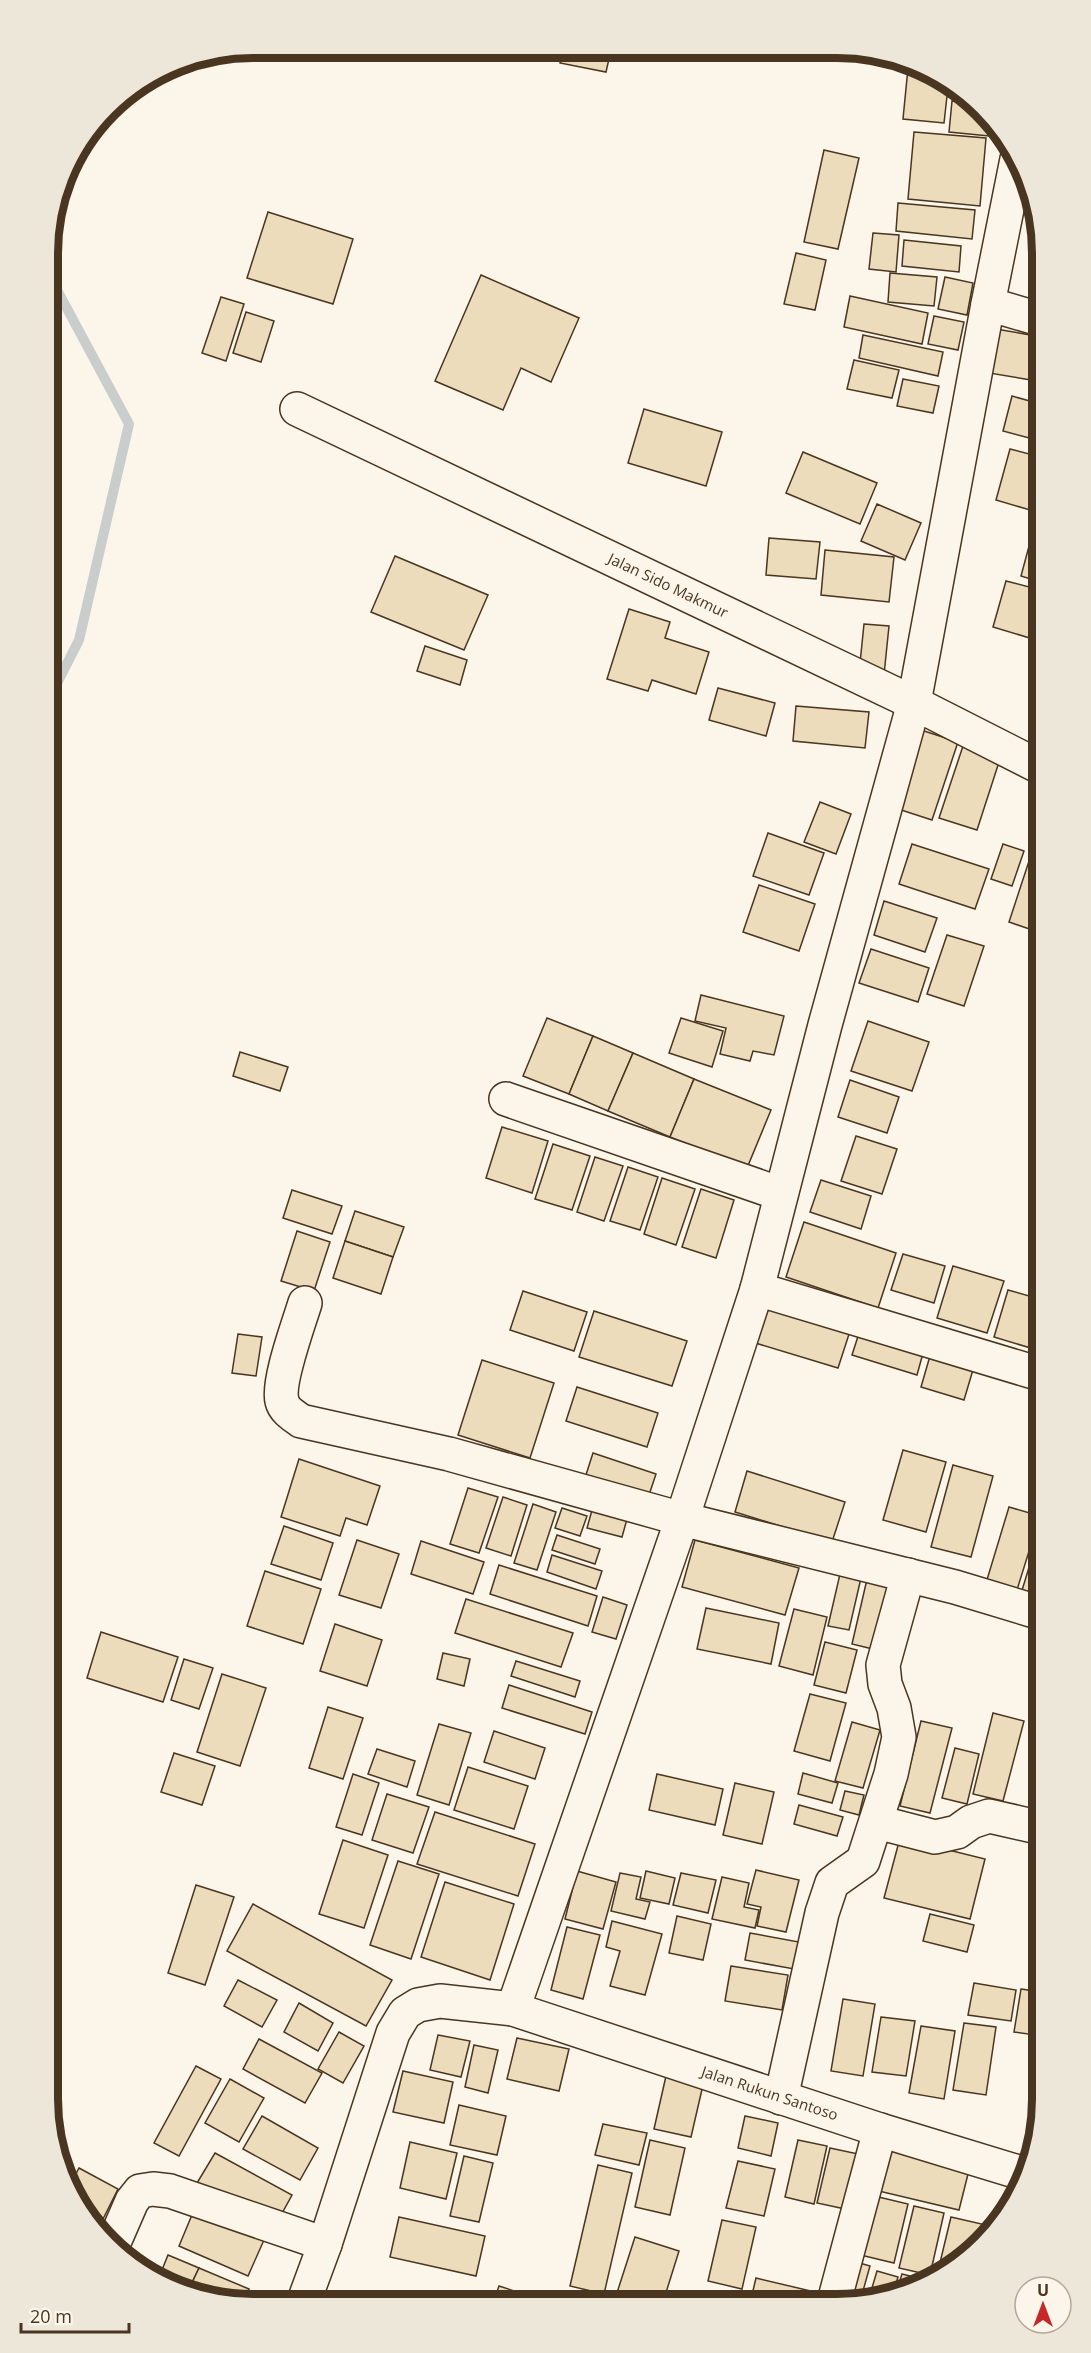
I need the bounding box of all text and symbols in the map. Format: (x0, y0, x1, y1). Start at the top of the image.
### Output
street label: Jalan Sido Makmur (603, 547, 732, 622)
street label: Jalan Rukun Santoso (697, 2060, 841, 2124)
north arrow (1013, 2275, 1073, 2335)
text: U (1037, 2279, 1049, 2301)
scale bar (21, 2296, 129, 2334)
text: 20 m (30, 2304, 72, 2328)

